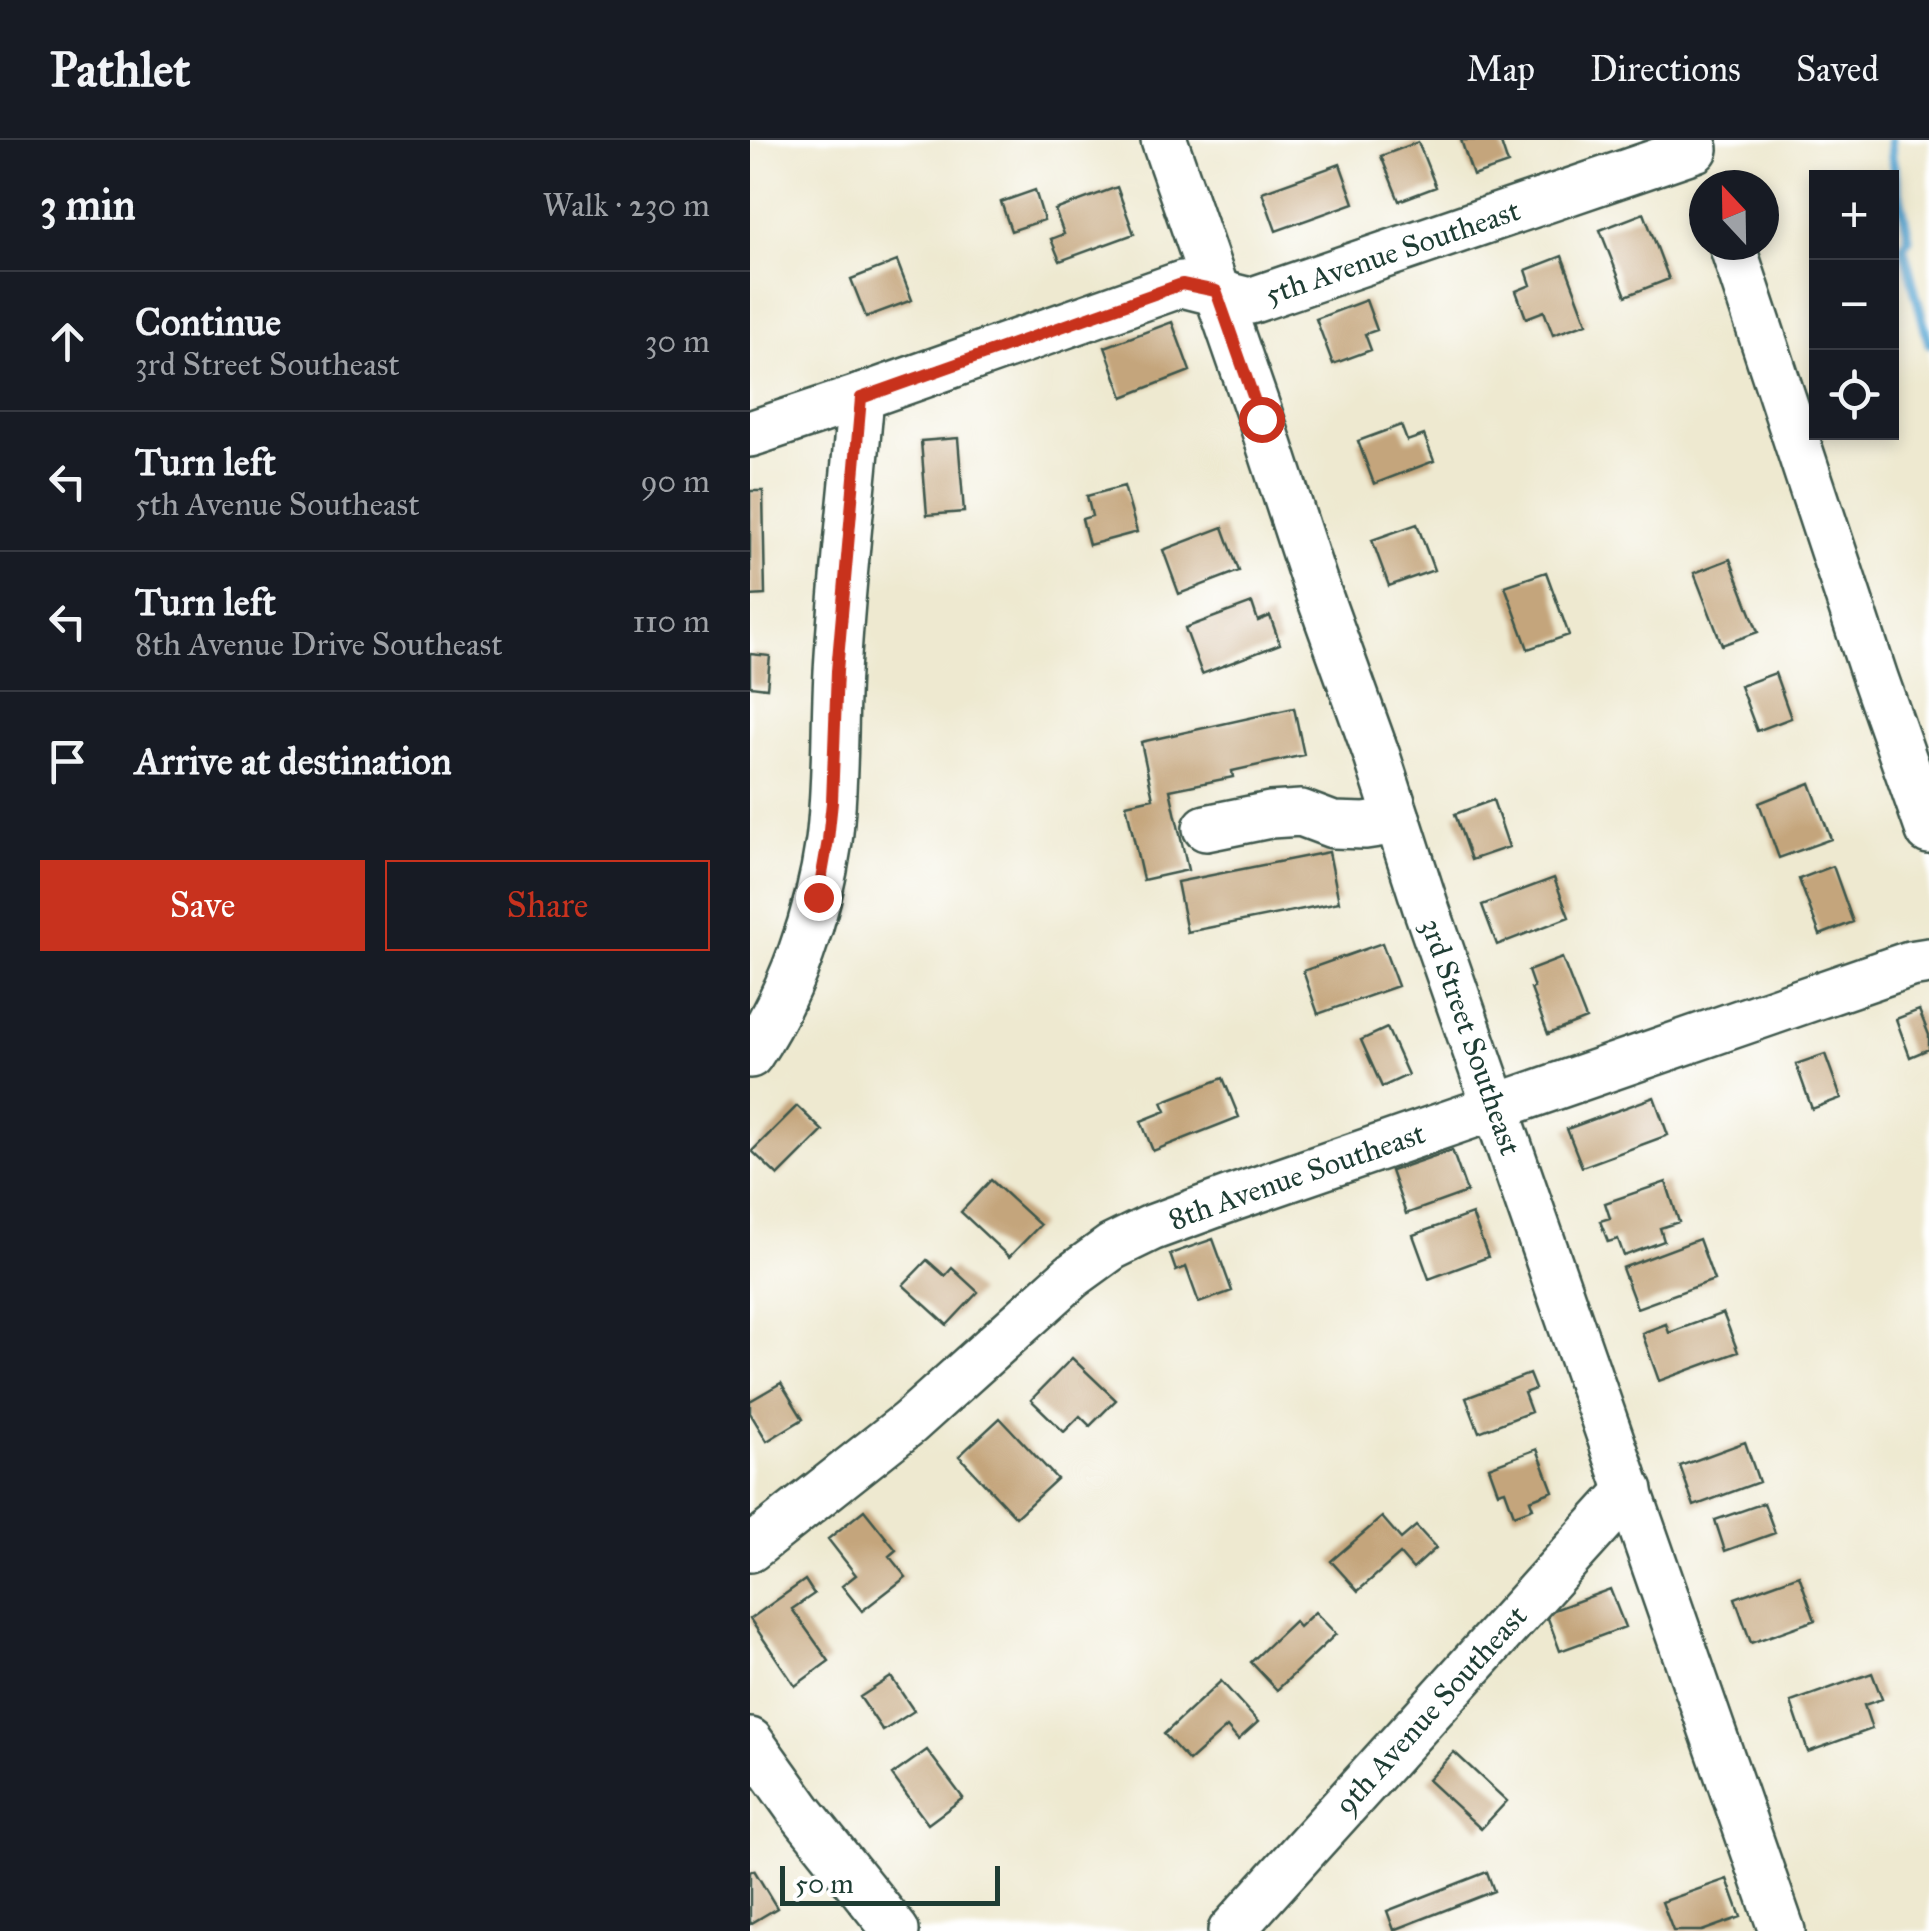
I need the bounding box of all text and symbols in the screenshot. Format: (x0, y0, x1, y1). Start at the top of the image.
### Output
text: Pathlet (50, 40, 190, 99)
text: Map (1467, 48, 1535, 91)
text: Directions (1590, 48, 1741, 91)
text: Saved (1796, 48, 1879, 91)
north arrow (1689, 170, 1779, 260)
map controls (1809, 170, 1899, 440)
button: + (1809, 170, 1899, 260)
text: 3 min (40, 179, 135, 231)
text: Walk · 230 m (542, 186, 710, 225)
street label: 5th Avenue Southeast (1260, 192, 1525, 312)
button: − (1809, 260, 1899, 350)
text: Continue (135, 299, 281, 345)
icon: ahead (40, 314, 95, 369)
text: 30 m (645, 322, 710, 361)
text: 3rd Street Southeast (135, 345, 400, 384)
button: locate (1809, 350, 1899, 440)
route start (1239, 397, 1285, 443)
text: Turn left (135, 439, 276, 485)
icon: left (40, 454, 95, 509)
text: 90 m (640, 462, 710, 501)
text: 5th Avenue Southeast (135, 485, 420, 524)
text: Turn left (135, 579, 276, 625)
icon: left (40, 594, 95, 649)
text: 110 m (632, 602, 710, 641)
text: 8th Avenue Drive Southeast (135, 625, 503, 664)
icon: arrive (40, 734, 95, 789)
text: Arrive at destination (135, 738, 452, 784)
button: Save (40, 860, 365, 951)
button: Share (385, 860, 710, 951)
route end (796, 875, 842, 921)
street label: 3rd Street Southeast (1413, 914, 1529, 1160)
street label: 8th Avenue Southeast (1164, 1115, 1430, 1238)
street label: 9th Avenue Southeast (1327, 1598, 1535, 1823)
scale bar (780, 1861, 1000, 1906)
text: 50 m (795, 1866, 854, 1901)

